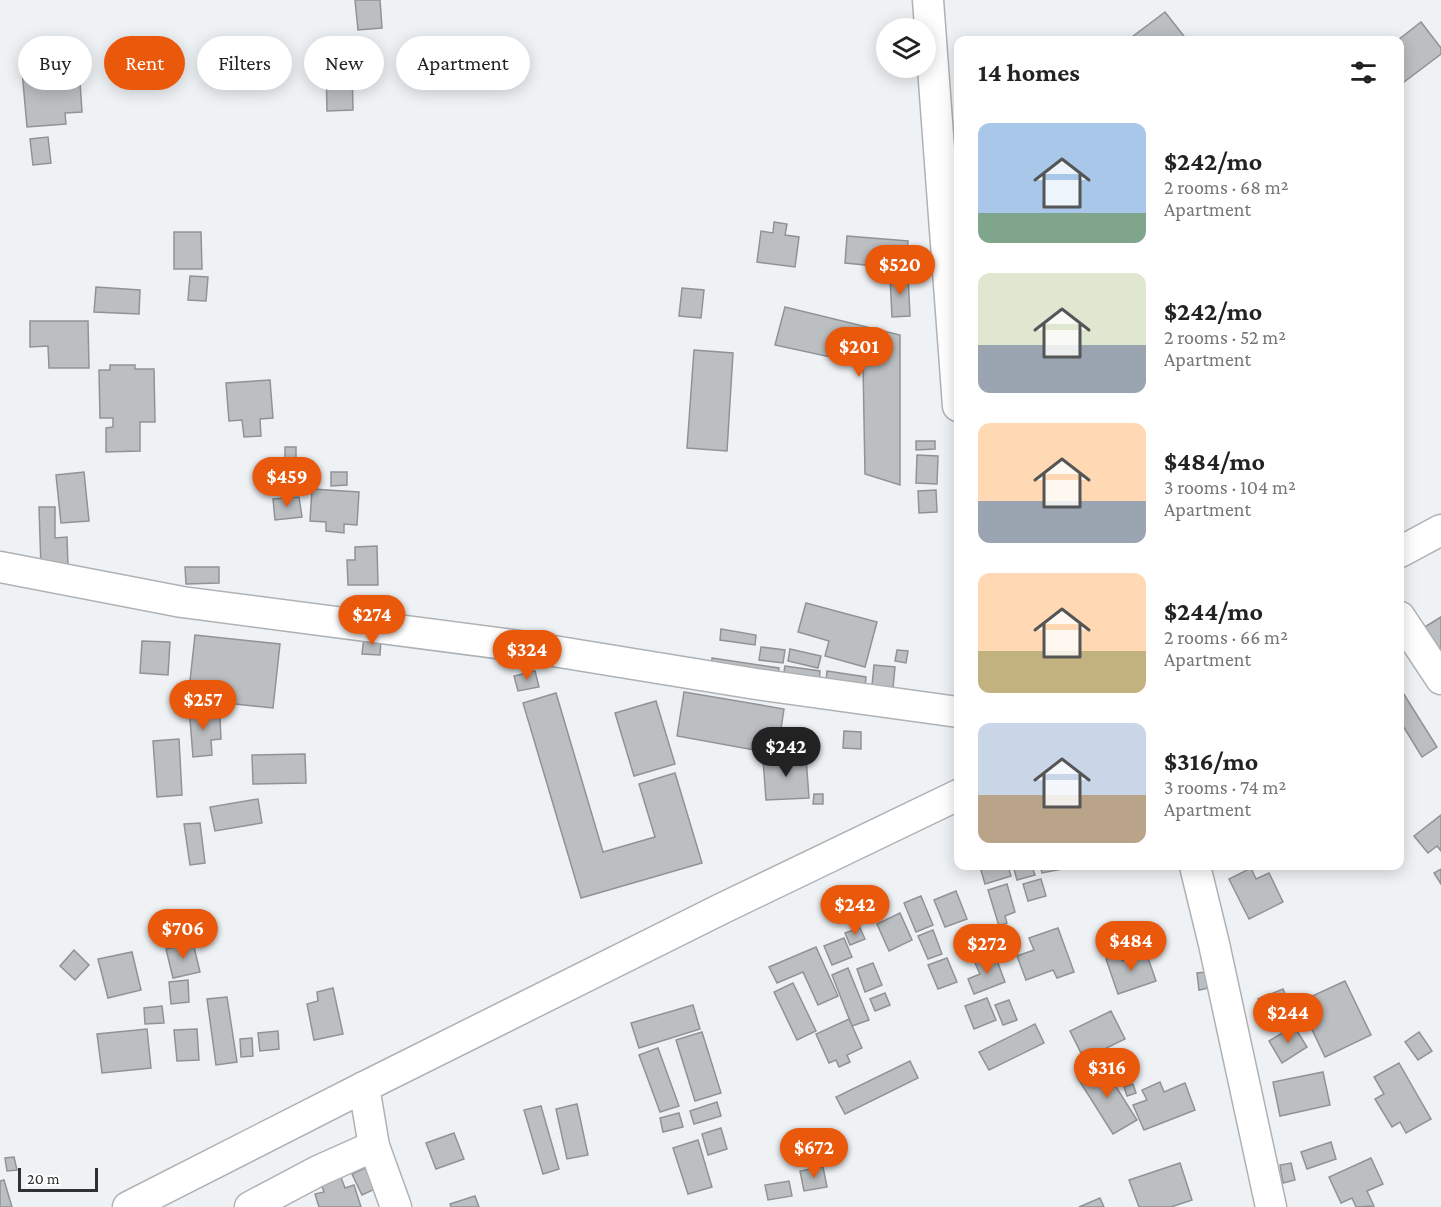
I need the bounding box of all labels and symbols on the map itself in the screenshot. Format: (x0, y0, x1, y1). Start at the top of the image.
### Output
pin: $520 (864, 245, 936, 296)
pin: $201 (823, 327, 895, 378)
pin: $459 (251, 457, 323, 508)
pin: $274 (336, 595, 408, 646)
pin: $324 (491, 630, 563, 681)
pin: $257 (167, 680, 239, 731)
pin: $242 (750, 727, 822, 778)
pin: $242 (819, 885, 891, 936)
pin: $706 (147, 909, 219, 960)
pin: $484 (1095, 921, 1167, 972)
pin: $272 (951, 924, 1023, 975)
pin: $244 (1252, 993, 1324, 1044)
pin: $316 (1071, 1048, 1143, 1099)
pin: $672 (778, 1128, 850, 1179)
scale bar (18, 1165, 98, 1192)

